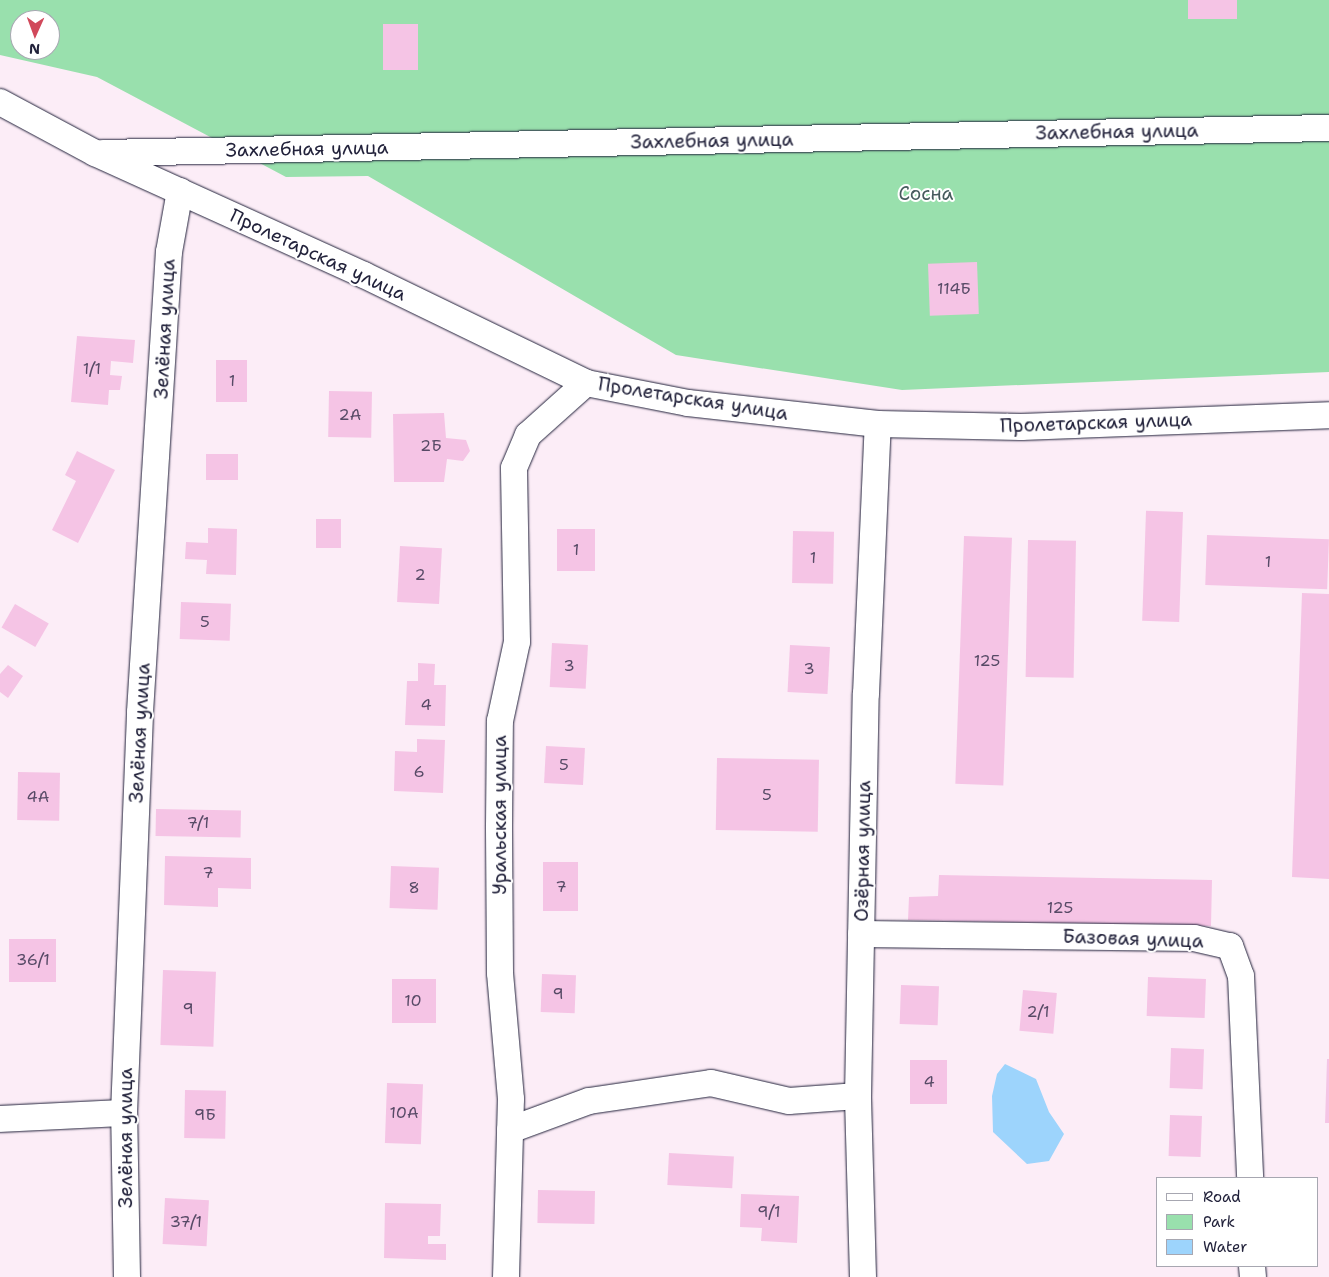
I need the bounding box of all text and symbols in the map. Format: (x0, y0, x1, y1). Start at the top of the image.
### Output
north arrow (10, 10, 60, 60)
text: N (29, 40, 40, 58)
street label: Захлебная улица (1035, 119, 1199, 145)
street label: Захлебная улица (630, 128, 794, 154)
street label: Захлебная улица (225, 136, 389, 162)
park label: Сосна (899, 183, 953, 205)
street label: Пролетарская улица (226, 204, 410, 306)
street label: Зелёная улица (150, 258, 180, 400)
house number: 114Б (937, 279, 971, 299)
house number: 1/1 (83, 359, 101, 379)
house number: 1 (229, 371, 235, 391)
street label: Пролетарская улица (596, 373, 790, 425)
house number: 2А (339, 405, 361, 425)
street label: Пролетарская улица (1000, 408, 1192, 438)
house number: 2Б (420, 436, 442, 456)
house number: 1 (573, 540, 579, 560)
house number: 1 (810, 548, 816, 568)
house number: 1 (1265, 552, 1271, 572)
house number: 2 (414, 565, 426, 585)
house number: 5 (200, 612, 210, 632)
house number: 125 (974, 651, 1000, 671)
house number: 3 (563, 656, 575, 676)
house number: 3 (803, 659, 815, 679)
street label: Зелёная улица (125, 662, 155, 804)
house number: 4 (420, 695, 432, 715)
street label: Уральская улица (489, 735, 511, 895)
house number: 5 (559, 755, 569, 775)
house number: 6 (413, 762, 425, 782)
street label: Озёрная улица (850, 780, 876, 922)
house number: 5 (762, 785, 772, 805)
house number: 4А (27, 787, 49, 807)
house number: 7/1 (187, 813, 209, 833)
house number: 7 (202, 863, 214, 883)
house number: 7 (555, 877, 567, 897)
house number: 8 (408, 878, 420, 898)
house number: 125 (1047, 898, 1073, 918)
street label: Базовая улица (1062, 925, 1204, 953)
house number: 36/1 (16, 950, 50, 970)
house number: 9 (552, 984, 564, 1004)
house number: 10 (404, 991, 422, 1011)
house number: 9 (182, 999, 194, 1019)
house number: 2/1 (1026, 1002, 1050, 1022)
street label: Зелёная улица (115, 1068, 137, 1208)
house number: 4 (923, 1072, 935, 1092)
house number: 10А (389, 1103, 419, 1123)
house number: 9Б (194, 1105, 216, 1125)
legend (1156, 1177, 1319, 1267)
text: Road (1203, 1187, 1241, 1207)
house number: 9/1 (757, 1202, 781, 1222)
house number: 37/1 (170, 1212, 202, 1232)
text: Park (1203, 1212, 1235, 1232)
text: Water (1203, 1237, 1247, 1257)

